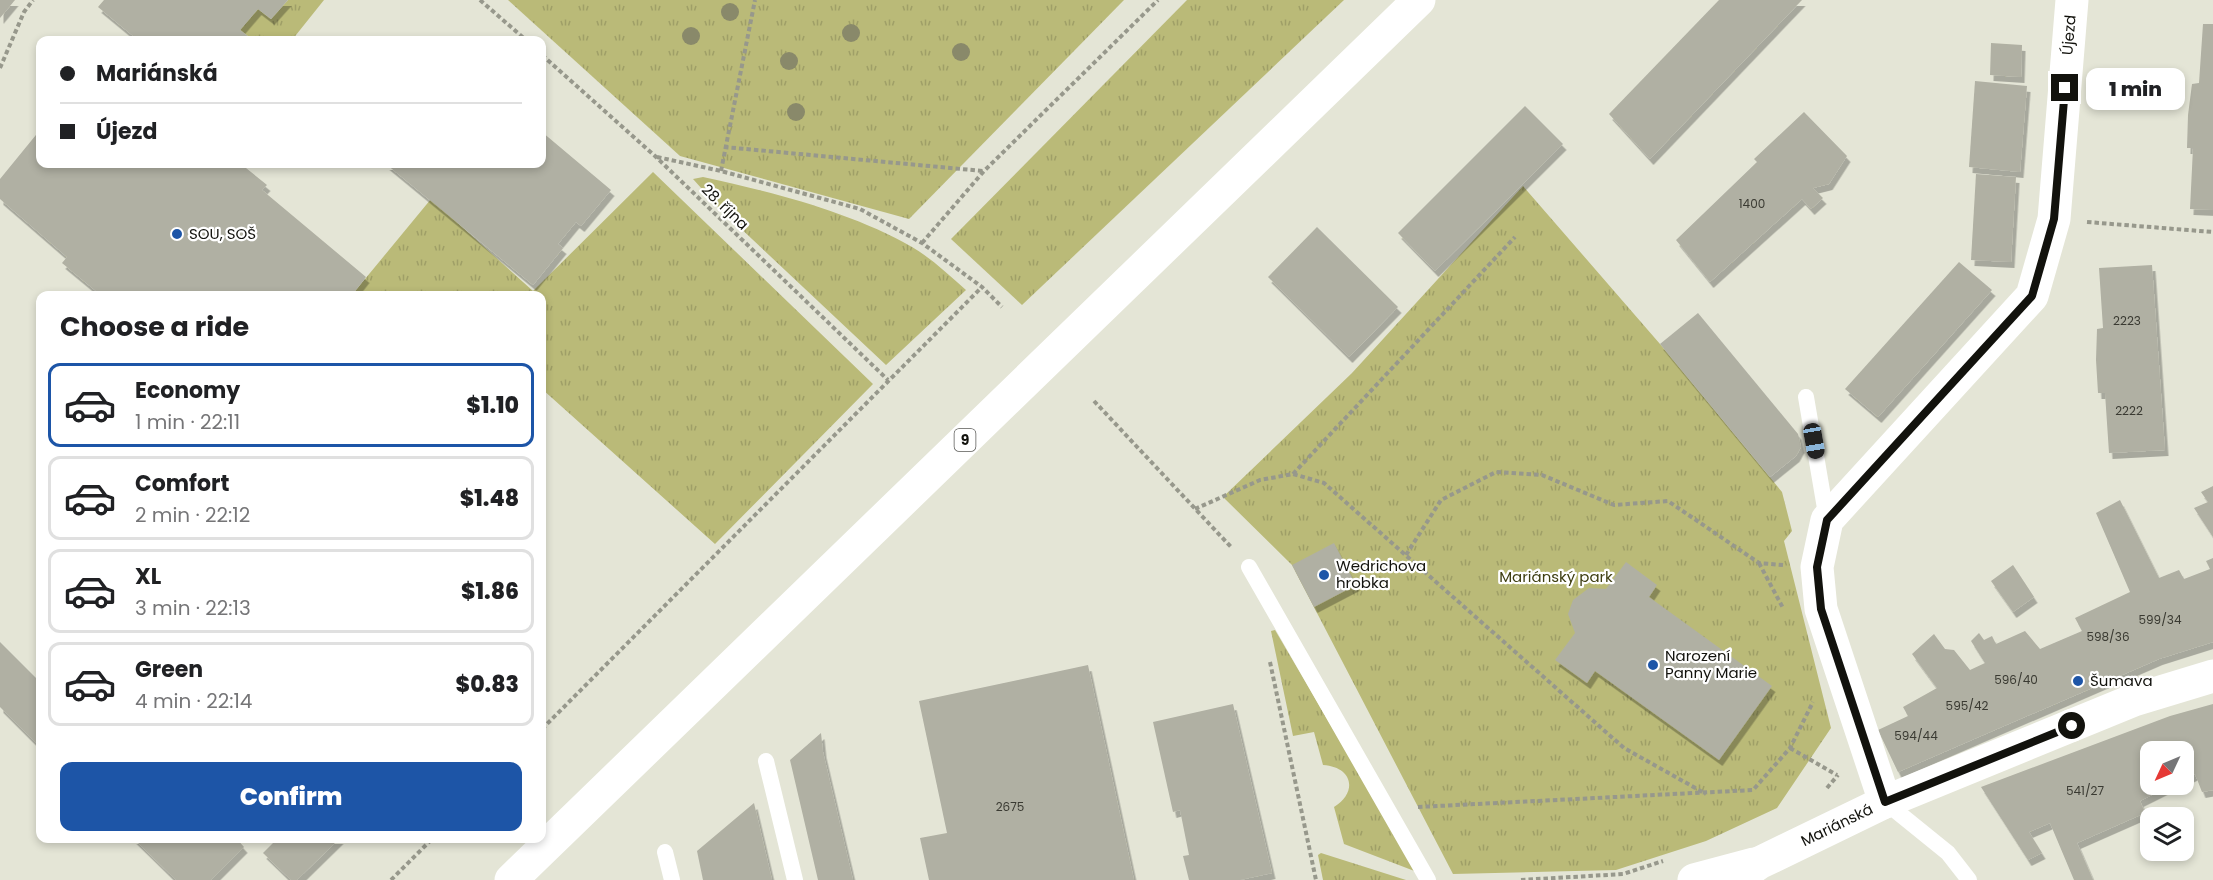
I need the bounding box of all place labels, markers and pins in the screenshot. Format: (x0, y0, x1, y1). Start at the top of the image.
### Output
place label: SOU, SOŠ (189, 223, 256, 244)
marker: SOU, SOŠ (170, 227, 184, 241)
place label: Wedrichova hrobka (1336, 555, 1426, 593)
marker: Wedrichova hrobka (1317, 568, 1331, 582)
place label: Narození Panny Marie (1665, 645, 1757, 683)
marker: Narození Panny Marie (1646, 658, 1660, 672)
place label: Šumava (2090, 670, 2153, 691)
marker: Šumava (2071, 674, 2085, 688)

